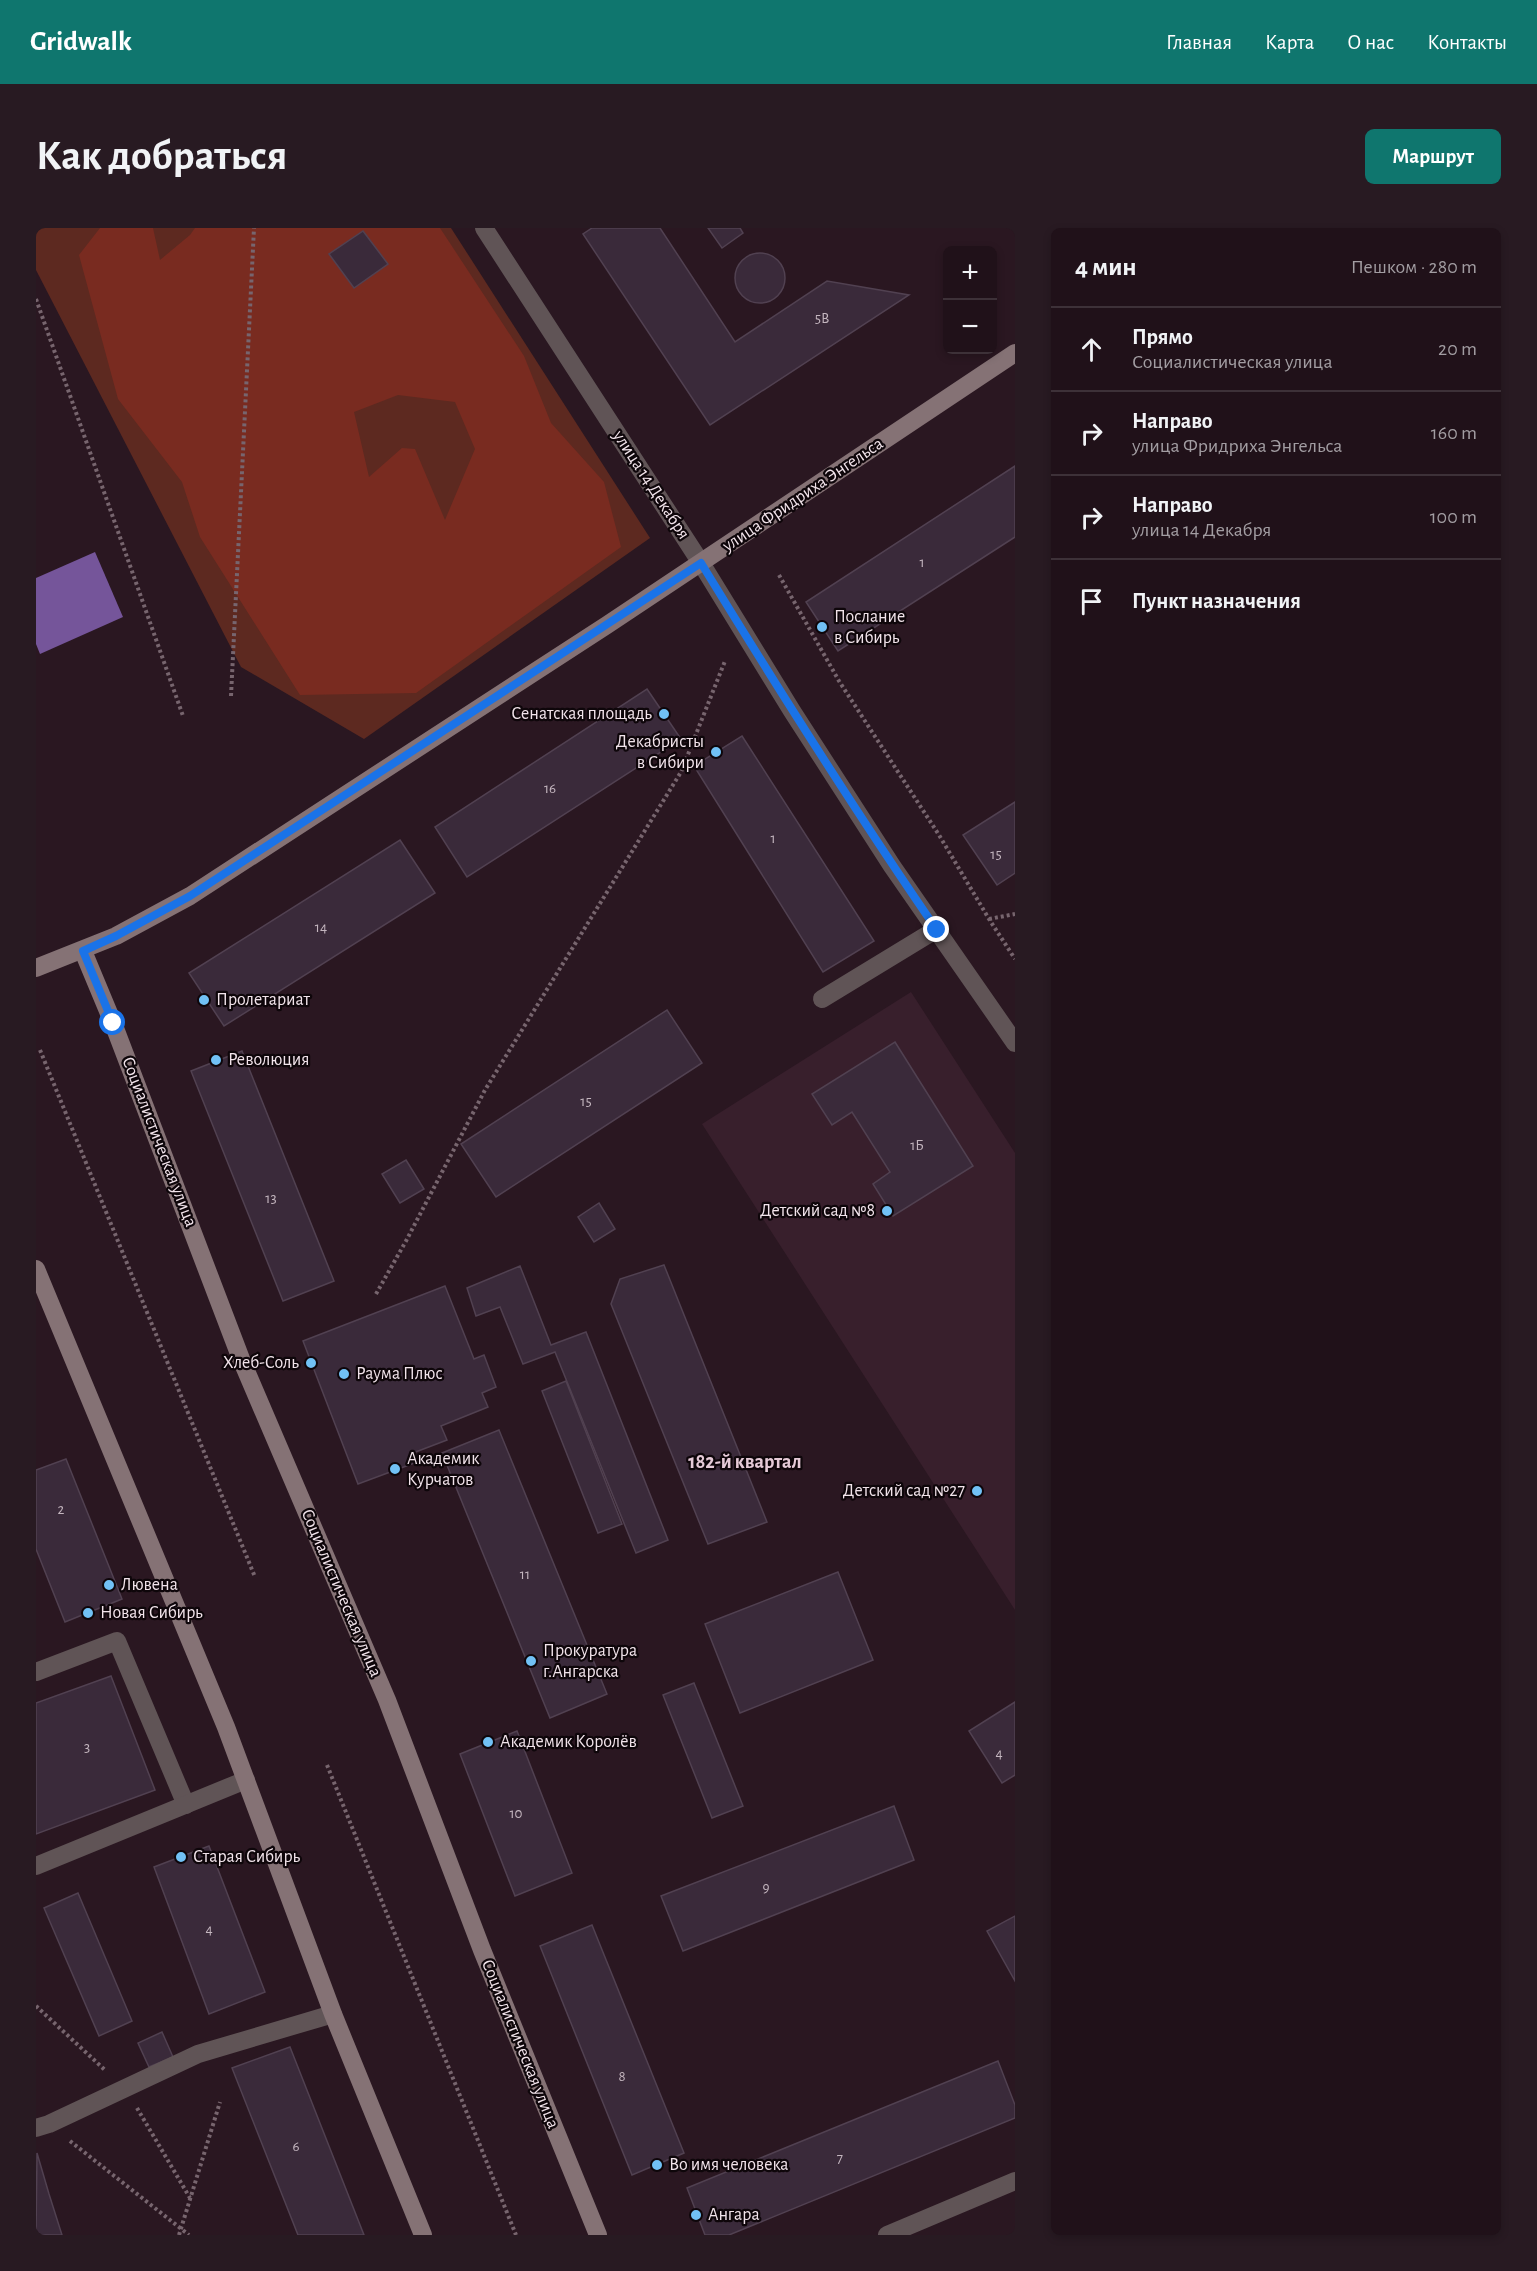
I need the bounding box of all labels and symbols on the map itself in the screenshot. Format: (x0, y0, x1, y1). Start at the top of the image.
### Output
house number: 5В (815, 311, 829, 326)
street label: улица 14 Декабря (609, 426, 694, 543)
street label: улица Фридриха Энгельса (719, 435, 887, 556)
house number: 1 (919, 555, 925, 570)
place label: Послание в Сибирь (834, 608, 905, 647)
marker: Послание в Сибирь (815, 620, 829, 634)
place label: Сенатская площадь (511, 705, 652, 723)
marker: Сенатская площадь (657, 707, 671, 721)
place label: Декабристы в Сибири (616, 732, 704, 772)
marker: Декабристы в Сибири (709, 745, 723, 759)
house number: 16 (544, 781, 556, 796)
house number: 1 (770, 831, 776, 846)
house number: 15 (990, 847, 1002, 862)
route end (923, 916, 949, 942)
house number: 14 (315, 920, 327, 935)
place label: Пролетариат (216, 991, 310, 1009)
marker: Пролетариат (197, 993, 211, 1007)
route start (99, 1009, 125, 1035)
place label: Революция (228, 1051, 310, 1069)
marker: Революция (209, 1053, 223, 1067)
street label: Социалистическая улица (118, 1055, 200, 1229)
house number: 15 (580, 1094, 592, 1109)
house number: 1Б (910, 1138, 924, 1153)
house number: 13 (265, 1191, 277, 1206)
place label: Детский сад №8 (760, 1202, 875, 1220)
marker: Детский сад №8 (880, 1204, 894, 1218)
place label: Хлеб-Соль (223, 1353, 299, 1372)
marker: Хлеб-Соль (304, 1356, 318, 1370)
place label: Раума Плюс (356, 1365, 443, 1383)
marker: Раума Плюс (337, 1367, 351, 1381)
place label: Академик Курчатов (407, 1450, 480, 1489)
district label: 182-й квартал (688, 1452, 802, 1472)
marker: Академик Курчатов (388, 1462, 402, 1476)
place label: Детский сад №27 (843, 1482, 965, 1500)
marker: Детский сад №27 (970, 1484, 984, 1498)
house number: 2 (58, 1502, 65, 1517)
street label: Социалистическая улица (297, 1506, 385, 1680)
house number: 11 (520, 1567, 530, 1582)
place label: Лювена (121, 1576, 178, 1594)
marker: Лювена (102, 1578, 116, 1592)
place label: Новая Сибирь (100, 1603, 203, 1622)
marker: Новая Сибирь (81, 1606, 95, 1620)
place label: Прокуратура г.Ангарска (543, 1642, 637, 1681)
marker: Прокуратура г.Ангарска (524, 1654, 538, 1668)
place label: Академик Королёв (500, 1733, 637, 1751)
marker: Академик Королёв (481, 1735, 495, 1749)
house number: 3 (84, 1740, 90, 1755)
house number: 4 (995, 1746, 1003, 1761)
house number: 10 (509, 1806, 523, 1821)
place label: Старая Сибирь (193, 1847, 300, 1866)
marker: Старая Сибирь (174, 1850, 188, 1864)
house number: 9 (762, 1880, 770, 1895)
house number: 4 (205, 1922, 213, 1937)
street label: Социалистическая улица (478, 1957, 562, 2131)
house number: 8 (618, 2069, 626, 2084)
house number: 6 (292, 2139, 300, 2154)
house number: 7 (837, 2151, 843, 2166)
place label: Во имя человека (669, 2156, 789, 2174)
marker: Во имя человека (650, 2158, 664, 2172)
place label: Ангара (708, 2206, 760, 2224)
marker: Ангара (689, 2208, 703, 2222)

